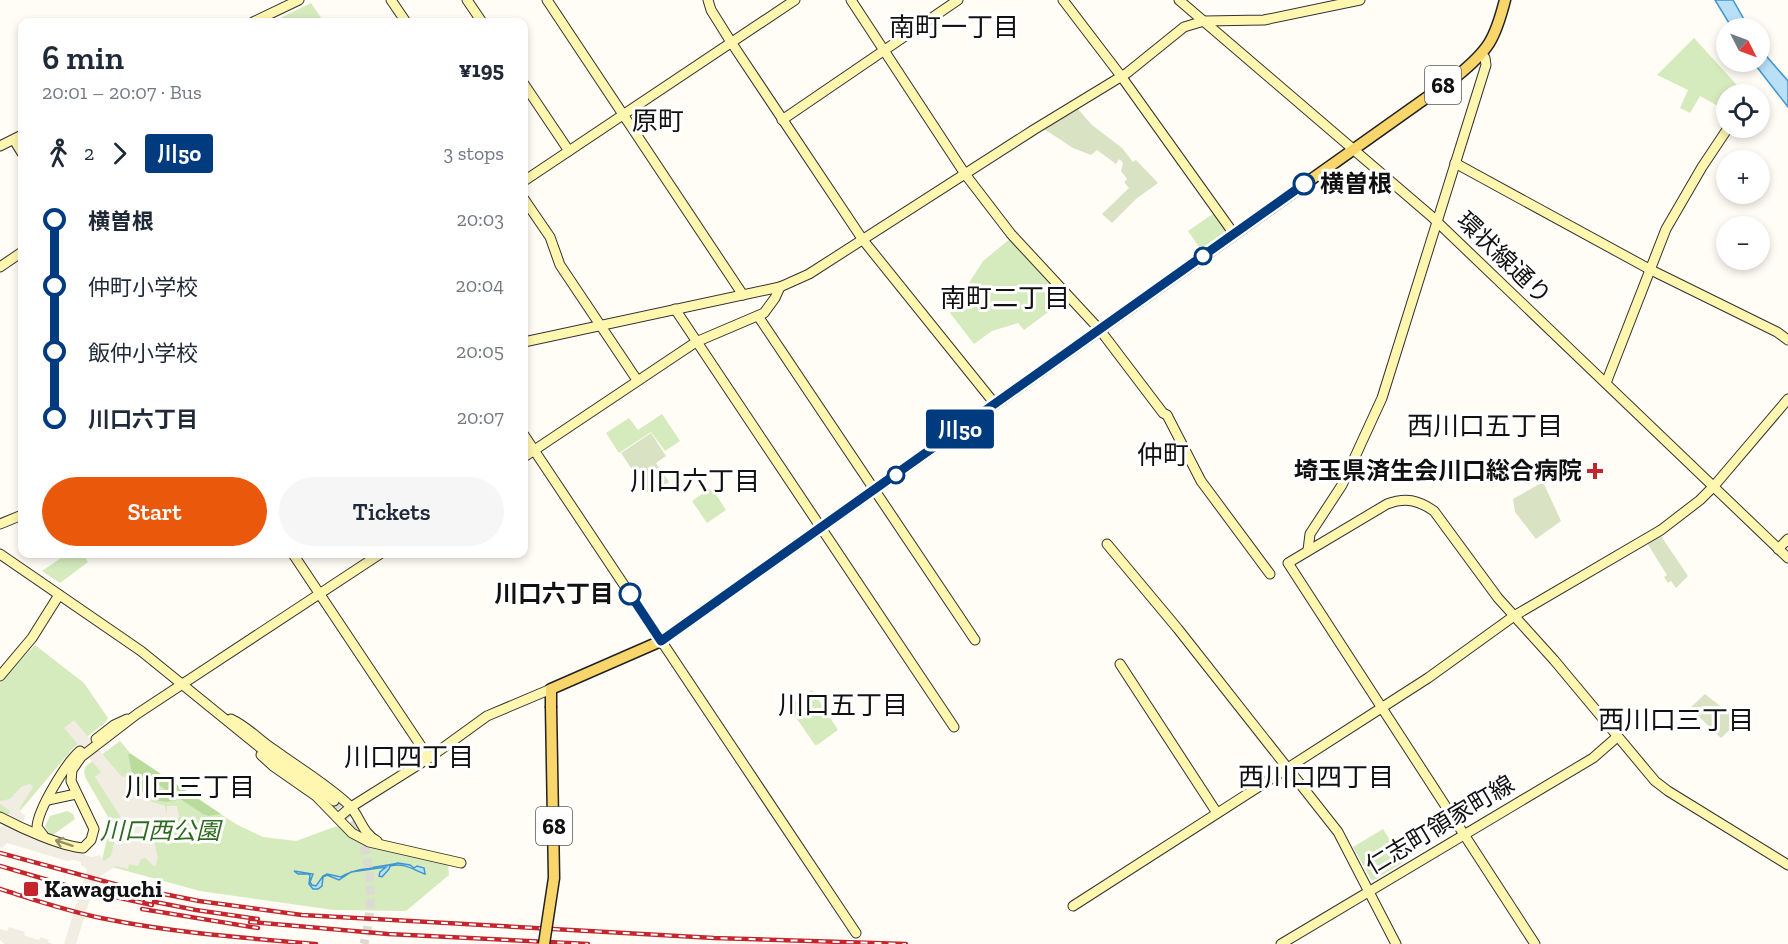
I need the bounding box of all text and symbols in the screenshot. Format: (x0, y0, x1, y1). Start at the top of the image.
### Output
district label: 南町一丁目 (889, 11, 1019, 43)
north arrow (1716, 18, 1770, 72)
map controls (1716, 18, 1770, 270)
text: 6 min (42, 38, 124, 77)
text: ¥195 (459, 56, 504, 83)
road number: 68 (1425, 66, 1461, 104)
text: 20:01 – 20:07 · Bus (42, 80, 202, 104)
button: locate (1716, 84, 1770, 138)
district label: 原町 (632, 105, 684, 137)
icon: walk (42, 137, 75, 170)
icon: forward (103, 137, 136, 170)
text: 2 (84, 141, 94, 165)
text: 川50 (157, 141, 201, 166)
text: 3 stops (443, 141, 504, 165)
button: + (1716, 150, 1770, 204)
place label: 横曽根 (1320, 169, 1392, 198)
marker: 横曽根 (1293, 173, 1315, 195)
street label: 環状線通り (1451, 206, 1558, 310)
text: 20:03 (456, 207, 504, 231)
text: 横曽根 (88, 208, 154, 235)
button: − (1716, 216, 1770, 270)
unlabelled marker (1194, 247, 1212, 265)
text: 20:04 (455, 273, 504, 297)
text: 仲町小学校 (88, 274, 198, 301)
district label: 南町二丁目 (940, 282, 1070, 314)
text: 20:05 (456, 339, 504, 363)
text: 飯仲小学校 (88, 340, 198, 367)
text: 20:07 (457, 405, 504, 429)
text: 川口六丁目 (88, 406, 198, 433)
line badge: 川50 (926, 410, 994, 448)
district label: 西川口五丁目 (1407, 410, 1563, 442)
text: 川50 (938, 417, 982, 442)
district label: 仲町 (1137, 439, 1189, 471)
place label: 埼玉県済生会川口総合病院 (1294, 456, 1582, 485)
marker: 埼玉県済生会川口総合病院 (1586, 462, 1604, 480)
district label: 川口六丁目 (630, 465, 760, 497)
unlabelled marker (887, 466, 905, 484)
button: Start (42, 477, 267, 546)
button: Tickets (279, 477, 504, 546)
place label: 川口六丁目 (494, 579, 614, 608)
marker: 川口六丁目 (619, 583, 641, 605)
district label: 川口五丁目 (778, 689, 908, 721)
district label: 西川口三丁目 (1598, 704, 1754, 736)
district label: 川口四丁目 (344, 741, 474, 773)
district label: 西川口四丁目 (1238, 761, 1394, 793)
street label: 仁志町領家町線 (1360, 769, 1519, 880)
district label: 川口三丁目 (125, 771, 255, 803)
road number: 68 (536, 807, 572, 845)
park label: 川口西公園 (100, 816, 223, 845)
one-way arrow (55, 837, 74, 848)
place label: Kawaguchi (44, 874, 162, 903)
marker: Kawaguchi (22, 880, 40, 898)

